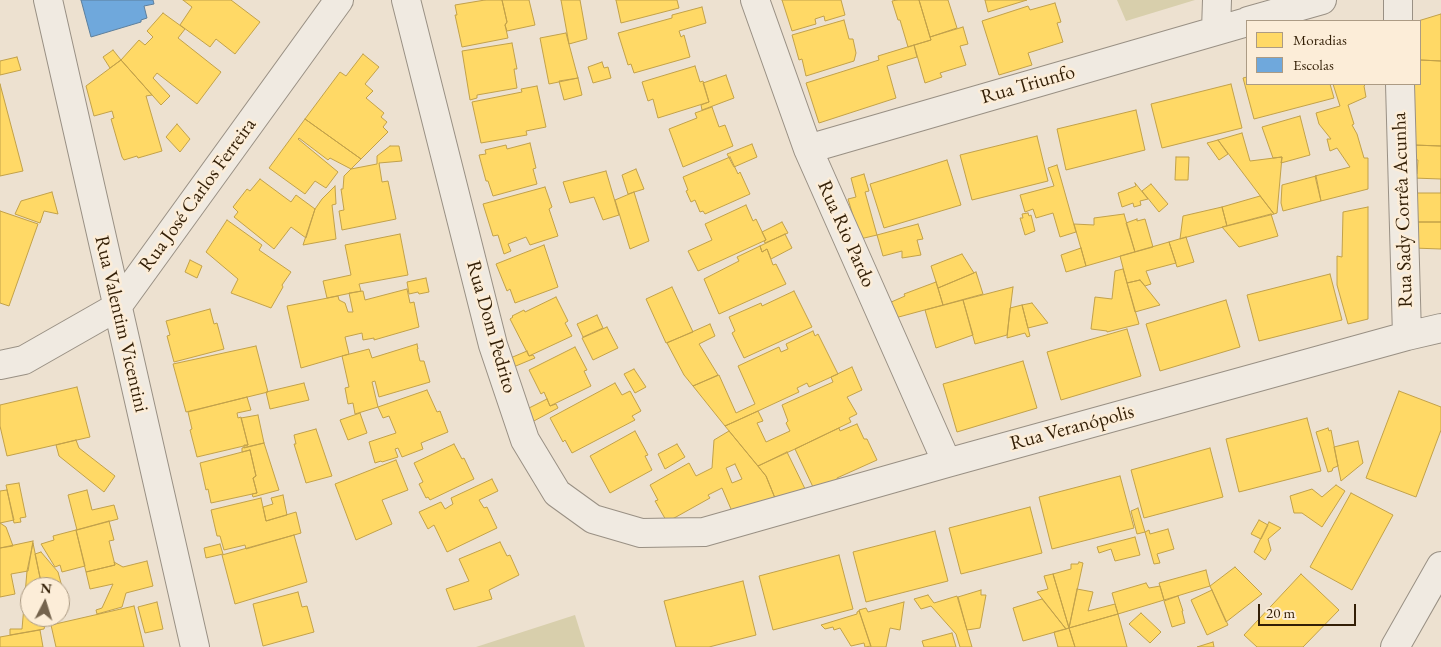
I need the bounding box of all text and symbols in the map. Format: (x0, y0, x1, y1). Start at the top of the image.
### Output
legend (1246, 20, 1421, 85)
text: Moradias (1293, 30, 1347, 49)
text: Escolas (1293, 55, 1334, 74)
street label: Rua Triunfo (978, 60, 1078, 110)
street label: Rua Sady Corrêa Acunha (1388, 112, 1418, 308)
street label: Rua José Carlos Ferreira (134, 114, 262, 276)
street label: Rua Rio Pardo (812, 177, 880, 291)
street label: Rua Valentim Vicentini (89, 233, 153, 415)
street label: Rua Dom Pedrito (461, 258, 521, 396)
street label: Rua Veranópolis (1007, 400, 1137, 456)
north arrow (20, 577, 70, 627)
text: N (40, 579, 53, 598)
scale bar (1261, 594, 1358, 626)
text: 20 m (1266, 603, 1295, 622)

